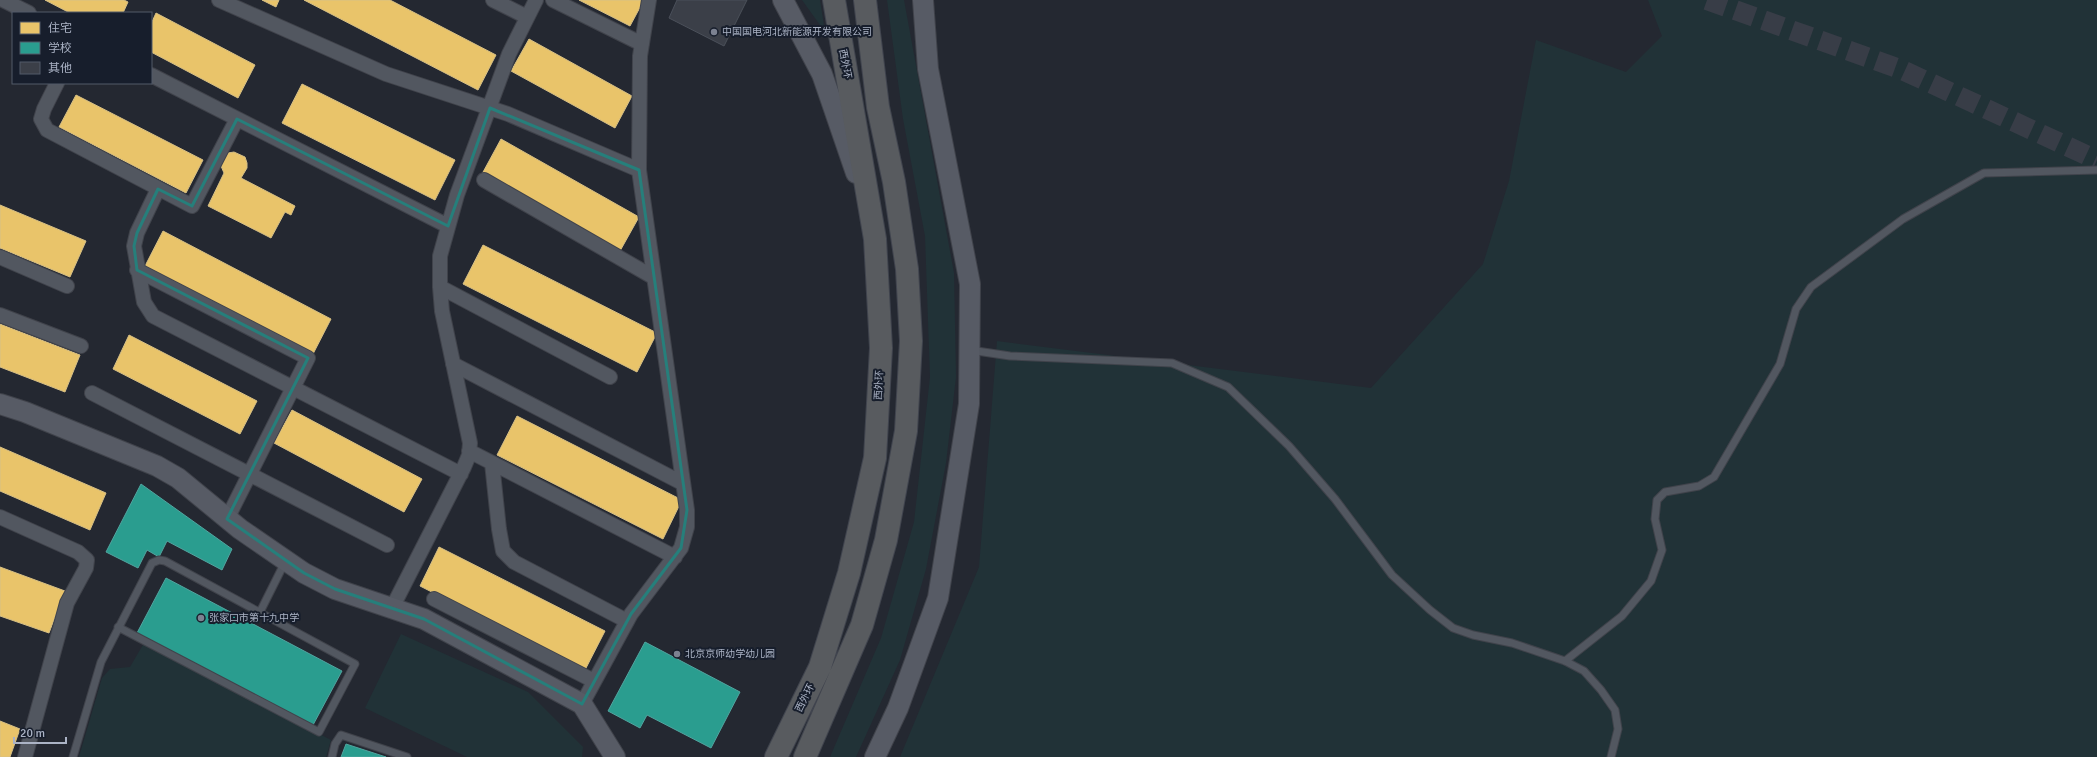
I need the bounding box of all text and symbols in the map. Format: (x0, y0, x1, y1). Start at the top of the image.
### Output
legend (12, 12, 152, 84)
text: 住宅 (48, 21, 72, 36)
place label: 中国国电河北新能源开发有限公司 (722, 26, 872, 38)
marker: 中国国电河北新能源开发有限公司 (709, 27, 719, 37)
text: 学校 (48, 41, 72, 56)
street label: 西外环 (836, 48, 854, 80)
text: 其他 (48, 61, 72, 76)
street label: 西外环 (872, 370, 886, 400)
place label: 张家口市第十九中学 (209, 612, 299, 624)
marker: 张家口市第十九中学 (196, 613, 206, 623)
place label: 北京京师幼学幼儿园 (685, 648, 775, 660)
marker: 北京京师幼学幼儿园 (672, 649, 682, 659)
street label: 西外环 (793, 682, 817, 714)
scale bar (14, 719, 66, 745)
text: 20 m (20, 726, 45, 741)

